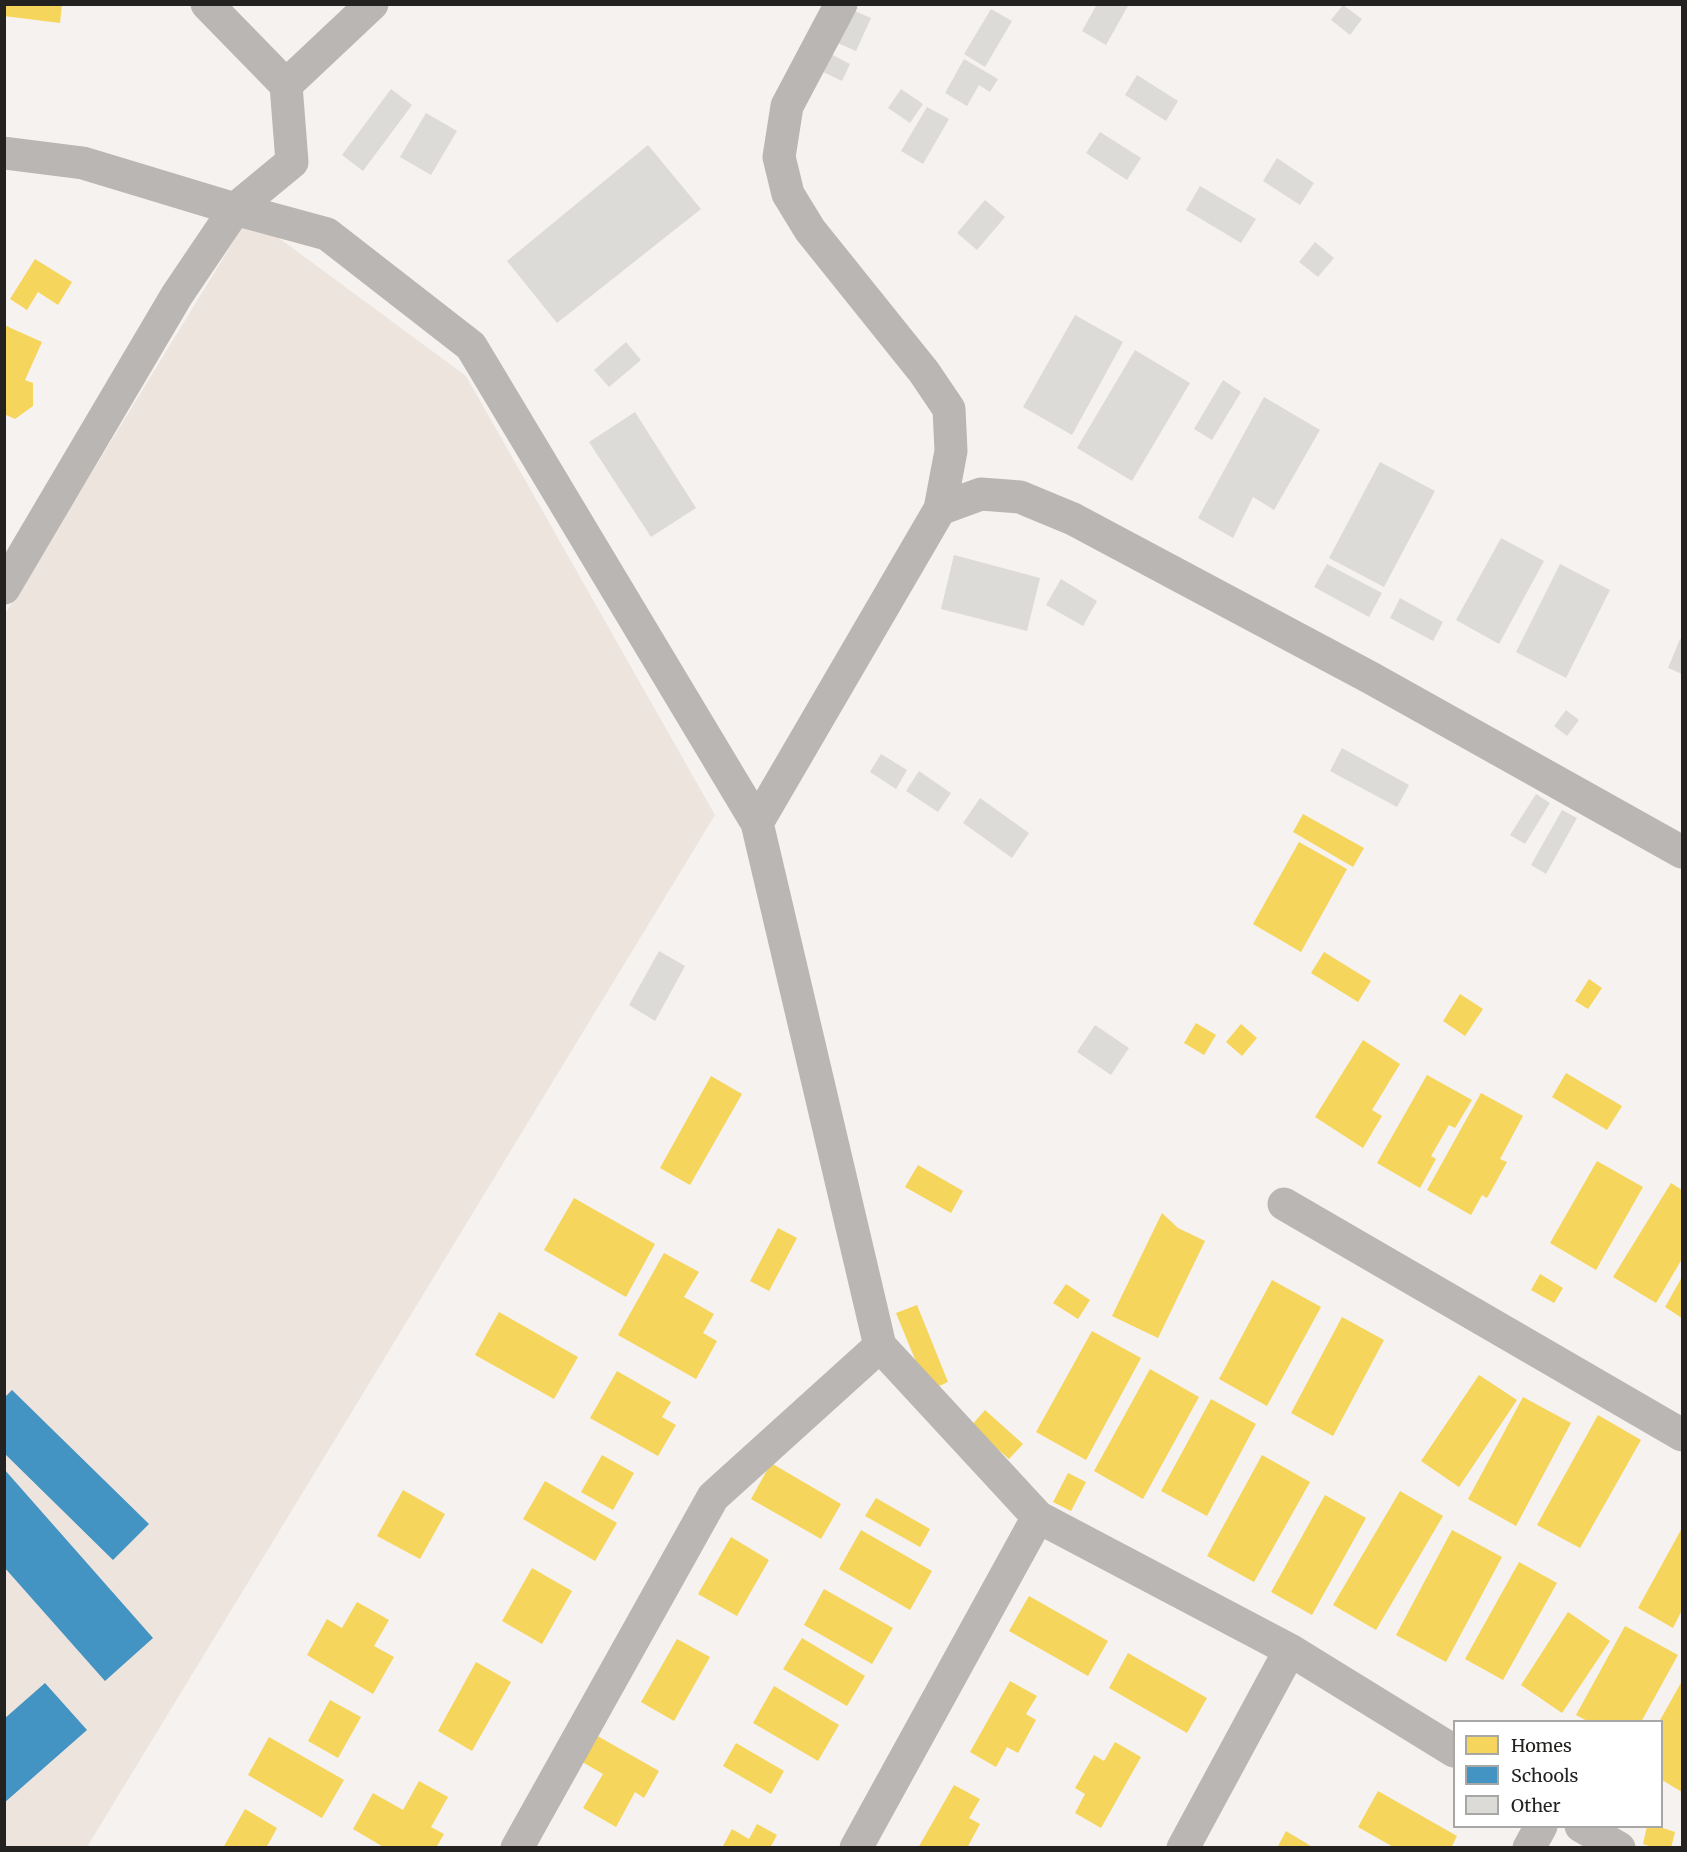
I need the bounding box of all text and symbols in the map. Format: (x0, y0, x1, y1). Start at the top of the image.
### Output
legend (1453, 1720, 1663, 1828)
text: Homes (1511, 1734, 1572, 1757)
text: Schools (1511, 1764, 1578, 1787)
text: Other (1511, 1794, 1561, 1817)

